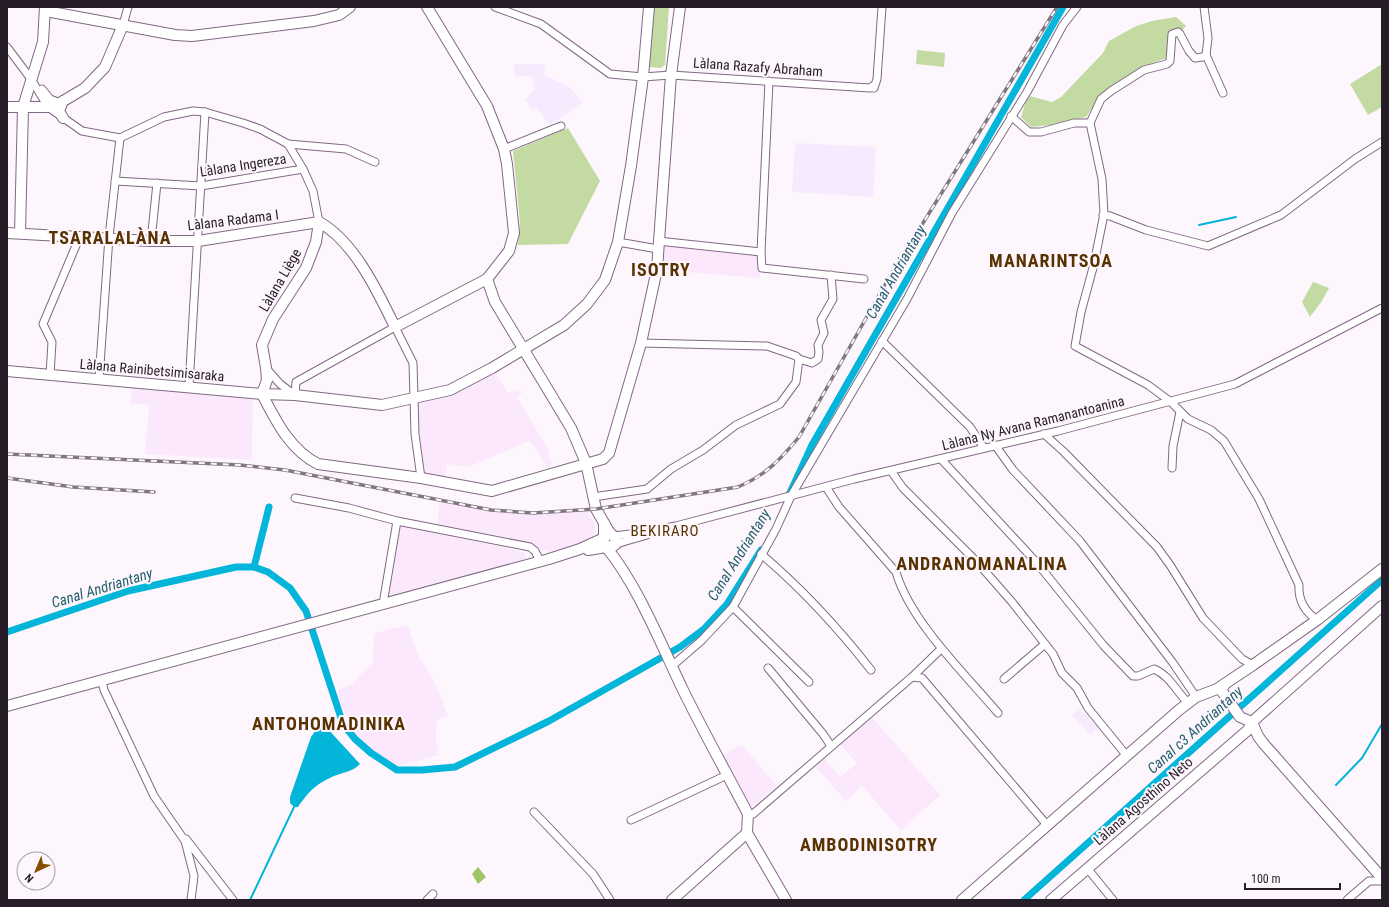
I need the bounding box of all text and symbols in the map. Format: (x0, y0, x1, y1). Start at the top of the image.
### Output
street label: Làlana Razafy Abraham (693, 54, 823, 80)
street label: Làlana Ingereza (199, 150, 287, 180)
street label: Làlana Radama I (186, 206, 280, 234)
water label: Canal Andriantany (862, 221, 930, 322)
district label: TSARALALÀNA (49, 227, 171, 248)
street label: Làlana Liège (256, 245, 305, 314)
district label: MANARINTSOA (989, 250, 1113, 271)
district label: ISOTRY (631, 259, 691, 280)
street label: Làlana Rainibetsimisaraka (79, 356, 225, 384)
street label: Làlana Ny Avana Ramanantoanina (940, 393, 1126, 453)
water label: Canal Andriantany (704, 505, 775, 604)
district label: BEKIRARO (630, 522, 700, 540)
district label: ANDRANOMANALINA (896, 553, 1068, 574)
water label: Canal Andriantany (49, 564, 156, 612)
water label: Canal c3 Andriantany (1144, 682, 1247, 778)
district label: ANTOHOMADINIKA (252, 713, 406, 734)
street label: Làlana Agosthino Neto (1090, 754, 1196, 848)
district label: AMBODINISOTRY (800, 834, 938, 855)
north arrow (16, 851, 56, 891)
scale bar (1245, 865, 1340, 891)
text: N (22, 871, 36, 885)
text: 100 m (1251, 872, 1281, 886)

